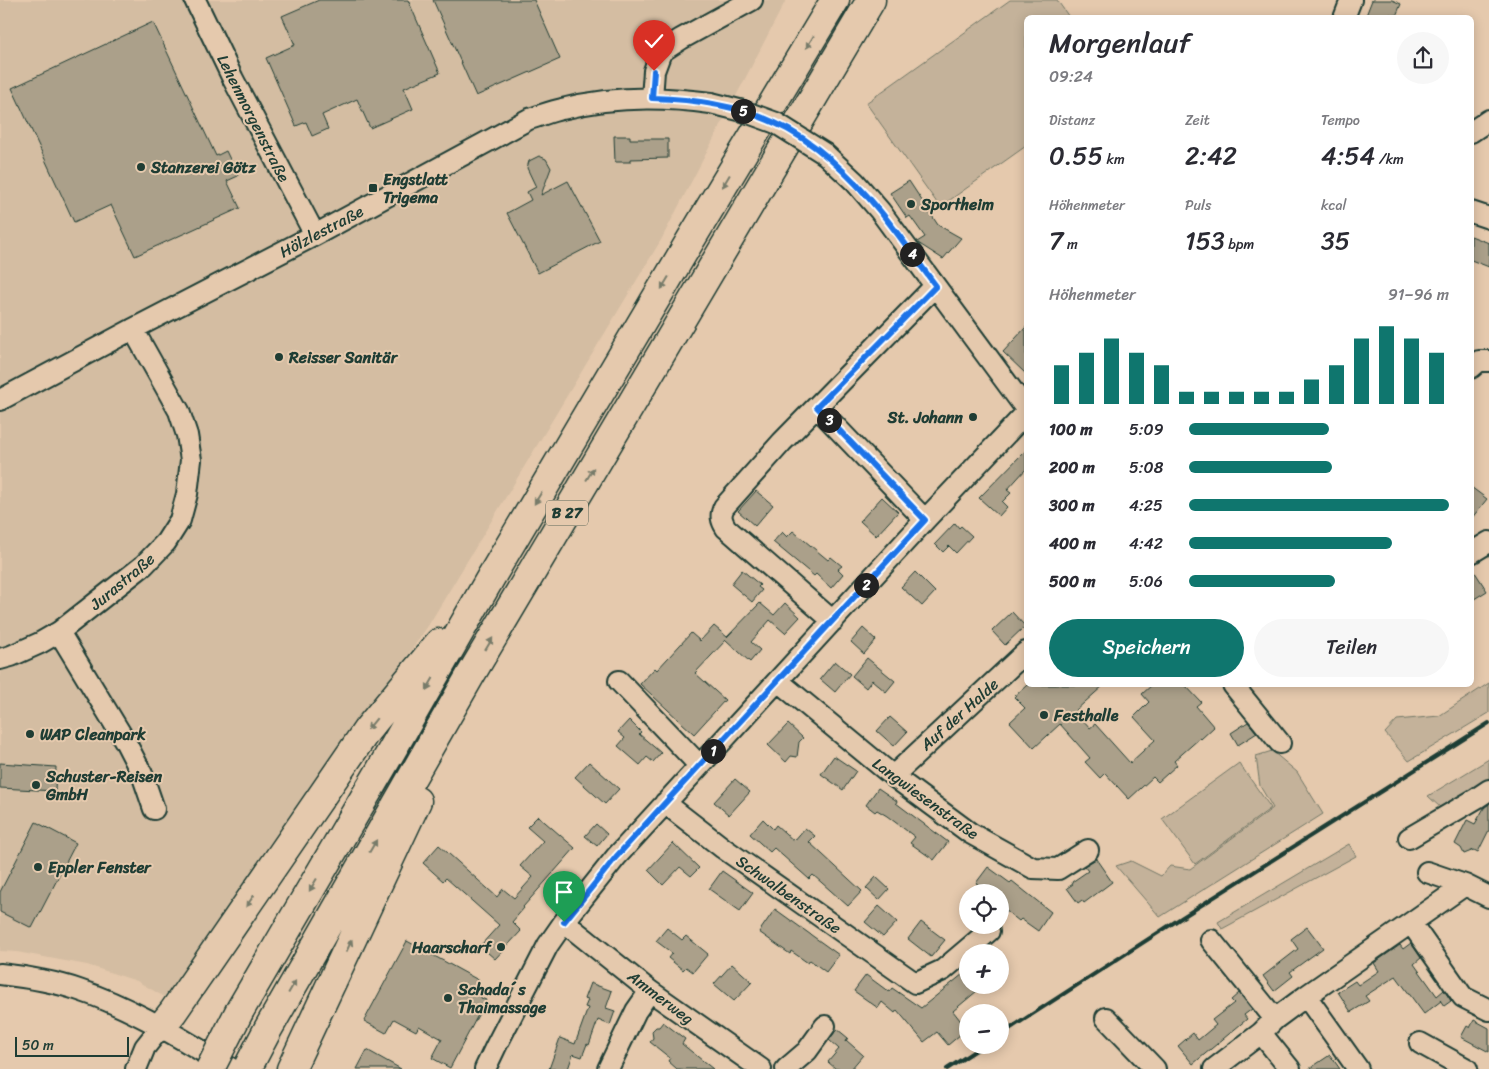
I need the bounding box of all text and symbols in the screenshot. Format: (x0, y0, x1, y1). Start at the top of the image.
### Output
text: Morgenlauf (1049, 18, 1191, 67)
pin (633, 20, 675, 71)
icon: check (640, 27, 668, 55)
button: share (1397, 32, 1449, 84)
one-way arrow (805, 35, 815, 48)
street label: Lehenmorgenstraße (209, 49, 298, 188)
text: 09:24 (1049, 62, 1093, 91)
pin: 5 (730, 98, 756, 124)
text: 5 (739, 99, 748, 124)
text: Distanz (1049, 108, 1095, 133)
text: Zeit (1185, 108, 1210, 133)
text: Tempo (1321, 108, 1360, 133)
text: 0.55 (1049, 133, 1103, 178)
text: 2:42 (1185, 133, 1237, 178)
text: 4:54 (1321, 133, 1375, 178)
text: km (1103, 147, 1125, 172)
text: /km (1375, 147, 1404, 172)
place label: Stanzerei Götz (150, 153, 256, 182)
marker: Stanzerei Götz (135, 161, 147, 173)
place label: Engstlatt Trigema (383, 165, 449, 212)
one-way arrow (721, 174, 730, 187)
marker: Engstlatt Trigema (367, 182, 379, 194)
place label: Sportheim (920, 190, 994, 219)
text: Höhenmeter (1049, 193, 1125, 218)
text: Puls (1185, 193, 1211, 218)
text: kcal (1321, 193, 1346, 218)
street label: Hölzlestraße (274, 197, 369, 266)
marker: Sportheim (905, 198, 917, 210)
text: 7 (1049, 218, 1063, 263)
text: 153 (1185, 218, 1225, 263)
text: 35 (1321, 218, 1350, 263)
text: m (1063, 232, 1078, 257)
text: bpm (1225, 232, 1254, 257)
pin: 4 (900, 242, 924, 266)
text: 4 (908, 242, 917, 267)
one-way arrow (660, 276, 669, 289)
text: Höhenmeter (1049, 280, 1135, 309)
text: 91–96 m (1388, 280, 1449, 309)
place label: Reisser Sanitär (288, 343, 399, 372)
marker: Reisser Sanitär (273, 351, 285, 363)
place label: St. Johann (887, 403, 963, 432)
pin: 3 (816, 408, 842, 432)
text: 3 (826, 408, 833, 433)
marker: St. Johann (967, 411, 979, 423)
text: 100 m (1049, 415, 1093, 444)
text: 5:09 (1129, 415, 1164, 444)
text: 200 m (1049, 453, 1095, 482)
text: 5:08 (1129, 453, 1163, 482)
one-way arrow (585, 468, 594, 481)
one-way arrow (533, 491, 542, 504)
text: 300 m (1049, 491, 1094, 520)
text: 4:25 (1129, 491, 1163, 520)
road number: B 27 (546, 500, 588, 526)
text: 400 m (1049, 529, 1096, 558)
text: 4:42 (1129, 529, 1163, 558)
street label: Jurastraße (82, 545, 162, 618)
text: 500 m (1049, 567, 1095, 596)
text: 5:06 (1129, 567, 1163, 596)
pin: 2 (854, 572, 878, 598)
text: 2 (862, 573, 871, 598)
button: Speichern (1049, 619, 1244, 677)
button: Teilen (1254, 619, 1449, 677)
one-way arrow (484, 638, 493, 651)
street label: Auf der Halde (912, 671, 1006, 759)
one-way arrow (426, 677, 434, 691)
place label: Festhalle (1053, 701, 1119, 730)
marker: Festhalle (1038, 709, 1050, 721)
one-way arrow (367, 717, 378, 730)
place label: WAP Cleanpark (40, 720, 146, 749)
marker: WAP Cleanpark (24, 728, 36, 740)
pin: 1 (700, 738, 726, 764)
text: 1 (710, 739, 717, 764)
street label: Langwiesenstraße (866, 750, 986, 847)
place label: Schuster-Reisen GmbH (45, 762, 162, 809)
marker: Schuster-Reisen GmbH (30, 779, 42, 791)
one-way arrow (369, 838, 377, 853)
street label: Schwalbenstraße (730, 847, 848, 942)
place label: Eppler Fenster (48, 853, 152, 882)
marker: Eppler Fenster (32, 861, 44, 873)
pin (543, 871, 585, 922)
one-way arrow (309, 878, 318, 892)
icon: arrive (550, 878, 578, 906)
map controls (959, 884, 1009, 1054)
button: locate (959, 884, 1009, 934)
one-way arrow (245, 894, 255, 907)
place label: Haarscharf (411, 933, 493, 962)
one-way arrow (345, 939, 353, 953)
marker: Haarscharf (495, 941, 507, 953)
button: + (959, 944, 1009, 994)
street label: Ammerweg (620, 962, 700, 1032)
place label: Schada´s Thaimassage (457, 975, 547, 1022)
one-way arrow (288, 979, 296, 994)
marker: Schada´s Thaimassage (442, 992, 454, 1004)
button: − (959, 1004, 1009, 1054)
text: 50 m (22, 1033, 54, 1058)
scale bar (15, 1034, 129, 1057)

